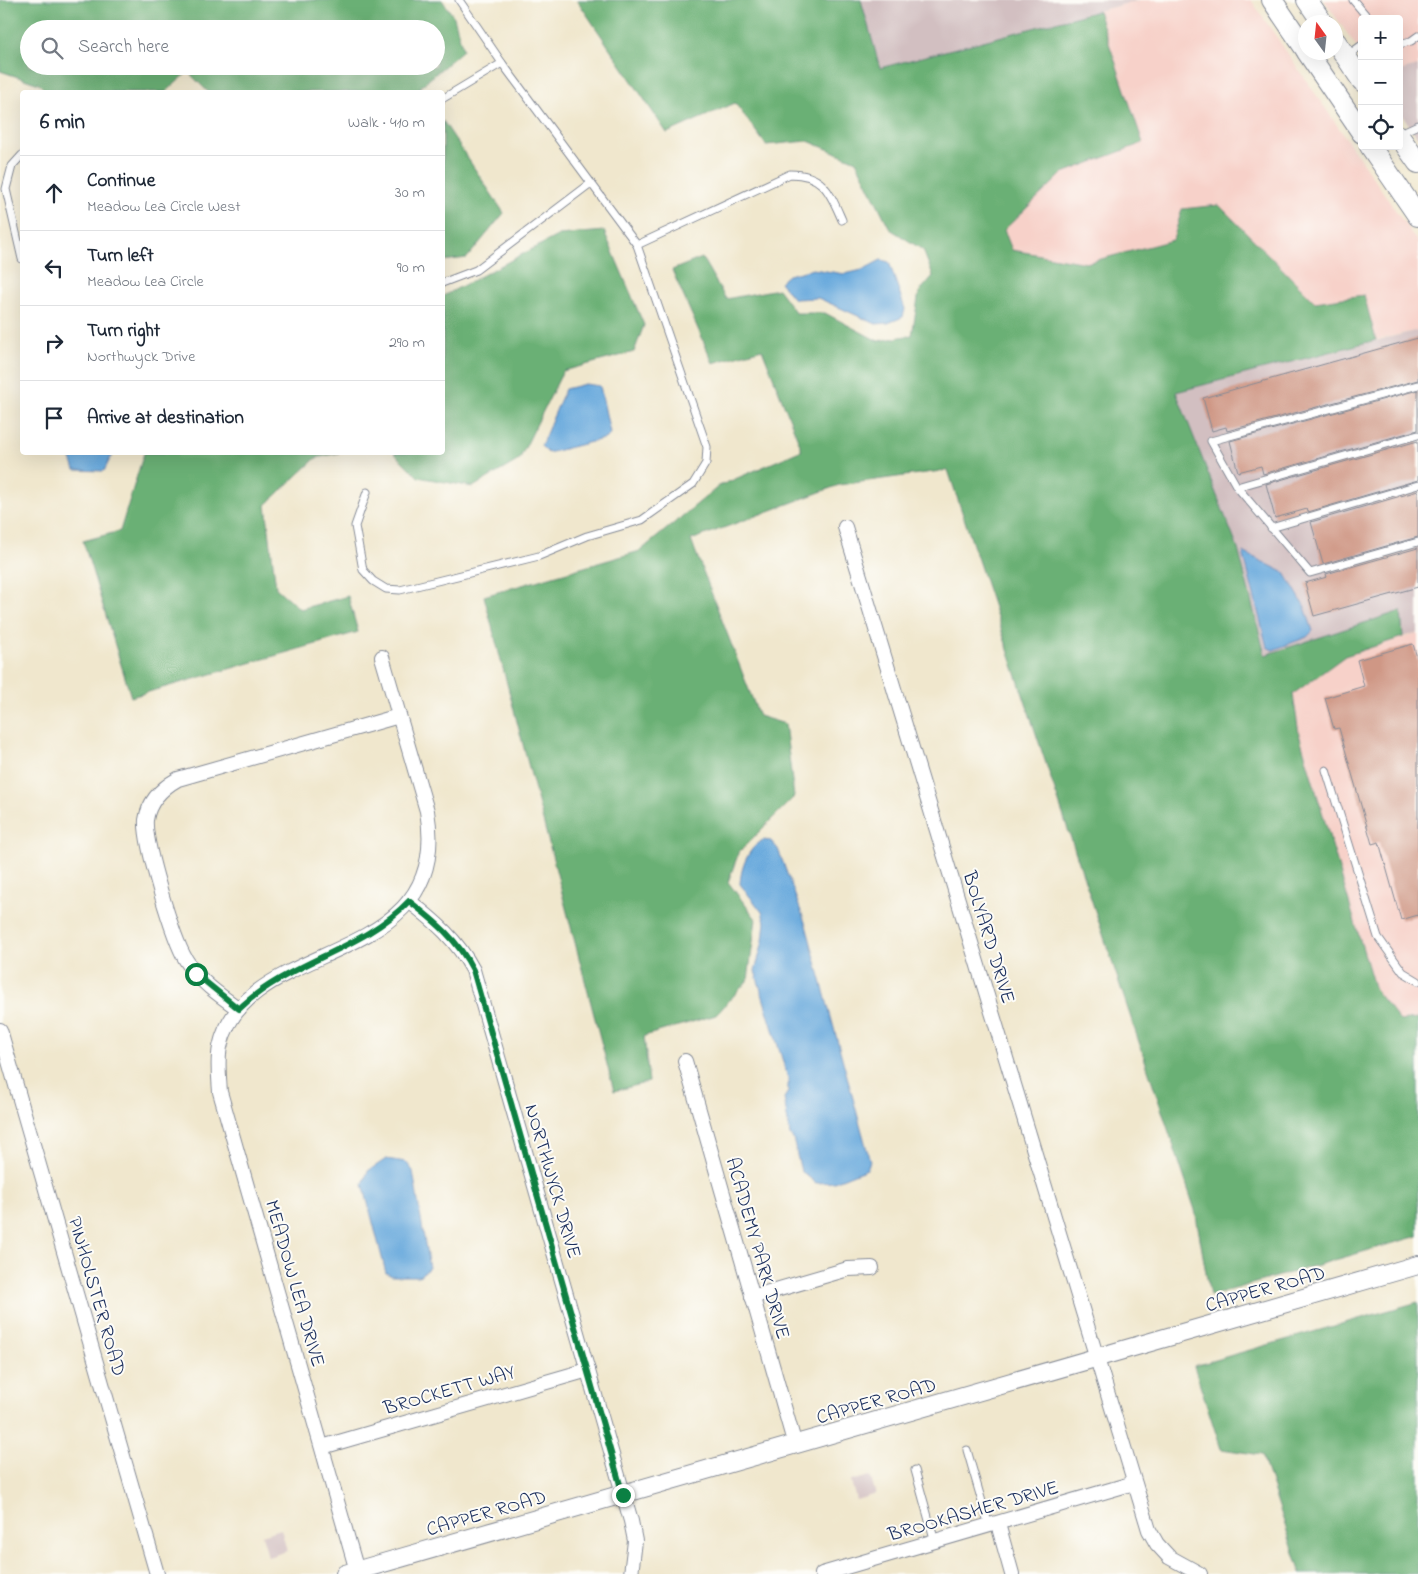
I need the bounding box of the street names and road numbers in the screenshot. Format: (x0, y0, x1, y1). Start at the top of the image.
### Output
street label: BOLYARD DRIVE (953, 867, 1022, 1007)
street label: NORTHWYCK DRIVE (516, 1101, 587, 1262)
street label: ACADEMY PARK DRIVE (717, 1154, 796, 1343)
street label: MEADOW LEA DRIVE (256, 1197, 331, 1371)
street label: PINHOLSTER ROAD (59, 1214, 132, 1380)
street label: CAPPER ROAD (1202, 1259, 1329, 1321)
street label: BROCKETT WAY (380, 1359, 519, 1424)
street label: CAPPER ROAD (813, 1371, 940, 1433)
street label: BROOKASHER DRIVE (884, 1474, 1062, 1551)
street label: CAPPER ROAD (423, 1483, 550, 1545)

